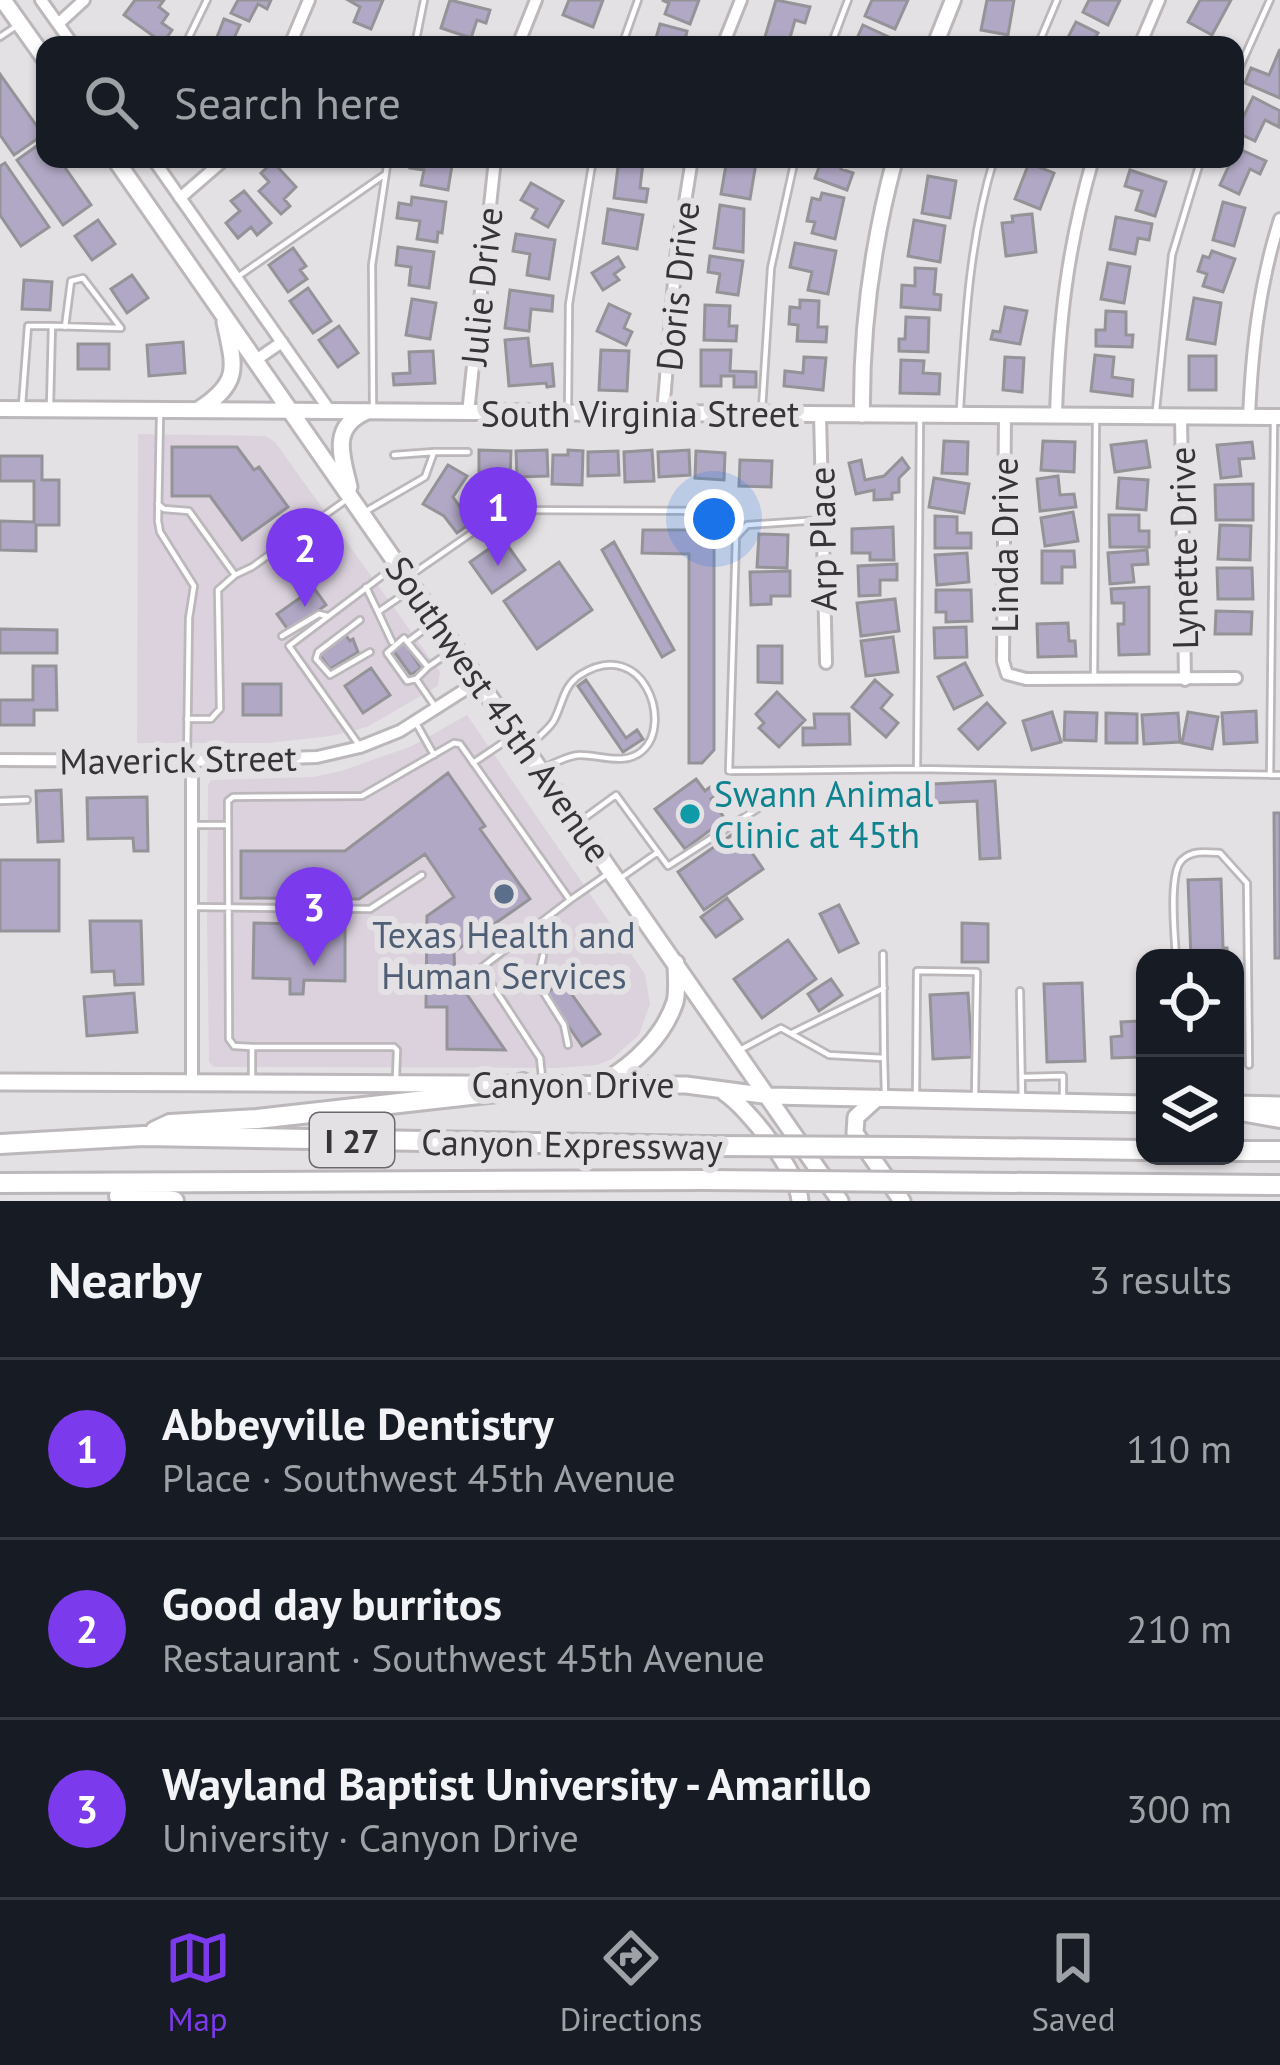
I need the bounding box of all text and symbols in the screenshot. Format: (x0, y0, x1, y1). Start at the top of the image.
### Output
search box (36, 36, 1244, 168)
icon: search (78, 69, 144, 135)
text: Search here (174, 73, 401, 131)
street label: Doris Drive (645, 199, 709, 373)
street label: Julie Drive (449, 205, 513, 369)
street label: South Virginia Street (481, 390, 799, 437)
street label: Lynette Drive (1158, 446, 1208, 650)
street label: Linda Drive (981, 457, 1028, 633)
street label: Arp Place (797, 466, 847, 612)
pin: 1 (459, 467, 537, 566)
your location (684, 489, 744, 549)
pin: 2 (266, 508, 344, 607)
street label: Southwest 45th Avenue (376, 547, 622, 871)
street label: Maverick Street (59, 733, 297, 785)
place label: Swann Animal Clinic at 45th (714, 770, 934, 858)
marker: Swann Animal Clinic at 45th (677, 801, 703, 827)
pin: 3 (275, 867, 353, 966)
marker: Texas Health and Human Services (491, 881, 517, 907)
place label: Texas Health and Human Services (372, 911, 636, 999)
map controls (1136, 949, 1244, 1165)
button: locate (1136, 949, 1244, 1057)
button: layers (1136, 1057, 1244, 1165)
street label: Canyon Drive (471, 1061, 675, 1108)
road number: I 27 (310, 1113, 394, 1167)
street label: Canyon Expressway (421, 1118, 723, 1170)
text: Nearby (48, 1246, 202, 1312)
text: 3 results (1089, 1254, 1232, 1305)
text: Abbeyville Dentistry (162, 1394, 554, 1452)
text: 1 (76, 1423, 98, 1474)
text: 110 m (1126, 1423, 1232, 1474)
text: Place · Southwest 45th Avenue (162, 1452, 676, 1503)
text: Good day burritos (162, 1574, 502, 1632)
text: 2 (76, 1603, 98, 1654)
text: 210 m (1126, 1603, 1232, 1654)
text: Restaurant · Southwest 45th Avenue (162, 1632, 765, 1683)
text: Wayland Baptist University - Amarillo (162, 1754, 871, 1812)
text: 3 (76, 1783, 98, 1834)
text: 300 m (1126, 1783, 1232, 1834)
text: University · Canyon Drive (162, 1812, 579, 1863)
tab: Map (165, 1925, 231, 2040)
tab: Directions (560, 1925, 702, 2040)
tab: Saved (1031, 1925, 1115, 2040)

